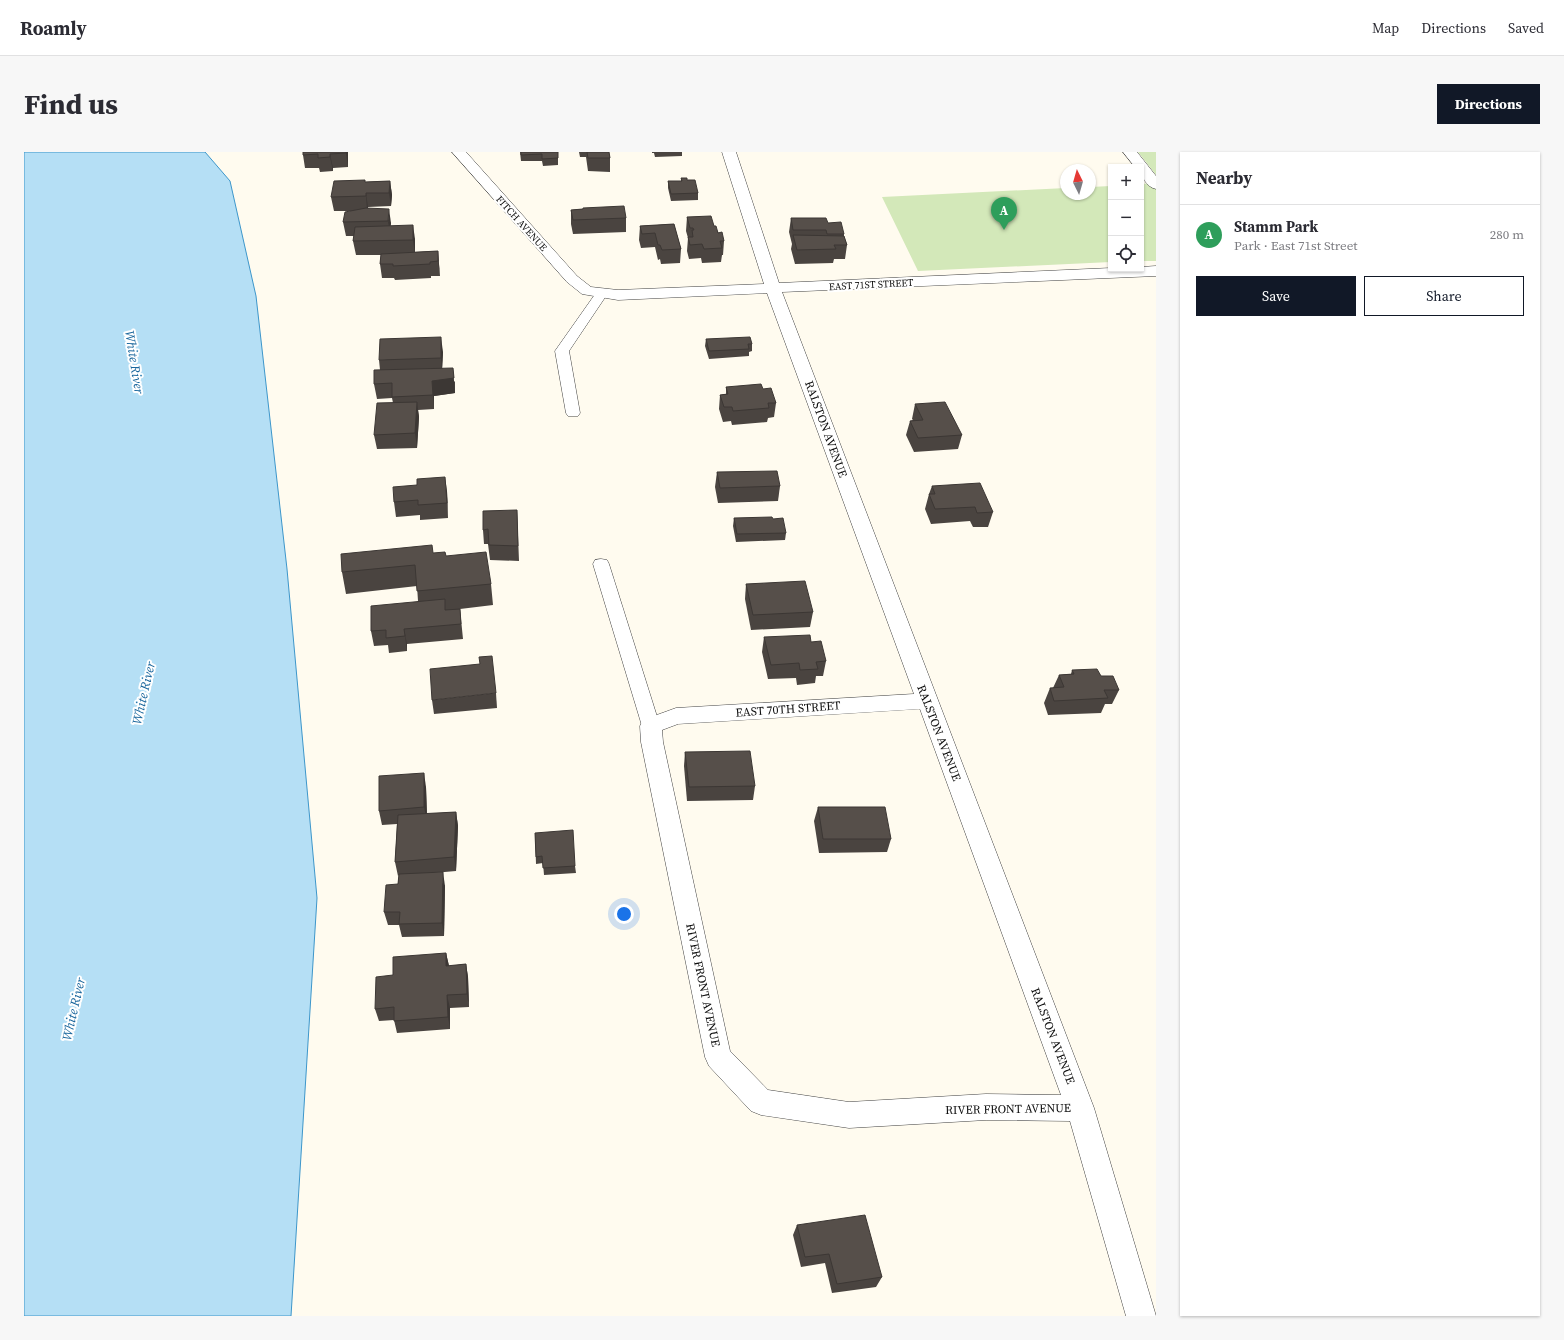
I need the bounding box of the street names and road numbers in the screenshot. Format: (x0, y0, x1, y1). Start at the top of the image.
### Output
street label: FITCH AVENUE (493, 193, 550, 254)
street label: EAST 71ST STREET (828, 276, 914, 293)
street label: RALSTON AVENUE (801, 378, 851, 480)
street label: RALSTON AVENUE (913, 683, 965, 783)
street label: EAST 70TH STREET (735, 697, 842, 721)
street label: RIVER FRONT AVENUE (682, 922, 724, 1048)
street label: RALSTON AVENUE (1027, 986, 1079, 1086)
street label: RIVER FRONT AVENUE (945, 1100, 1071, 1118)

